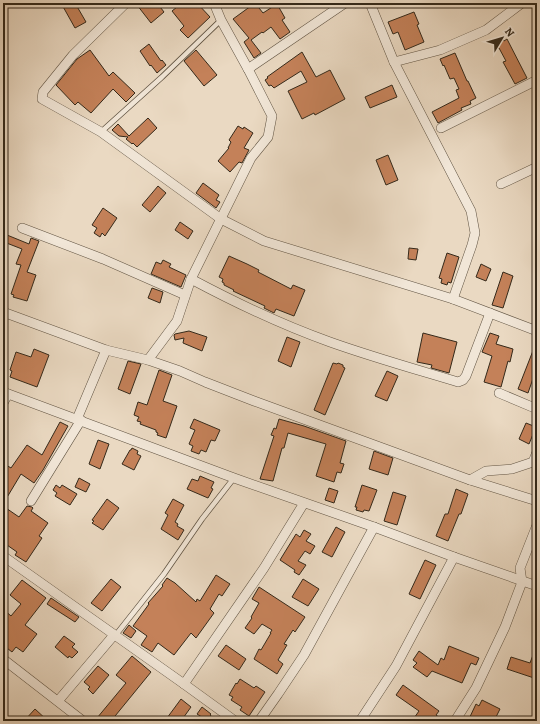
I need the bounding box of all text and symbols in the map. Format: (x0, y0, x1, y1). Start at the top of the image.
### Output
north arrow (482, 18, 522, 58)
text: N (501, 24, 518, 40)

